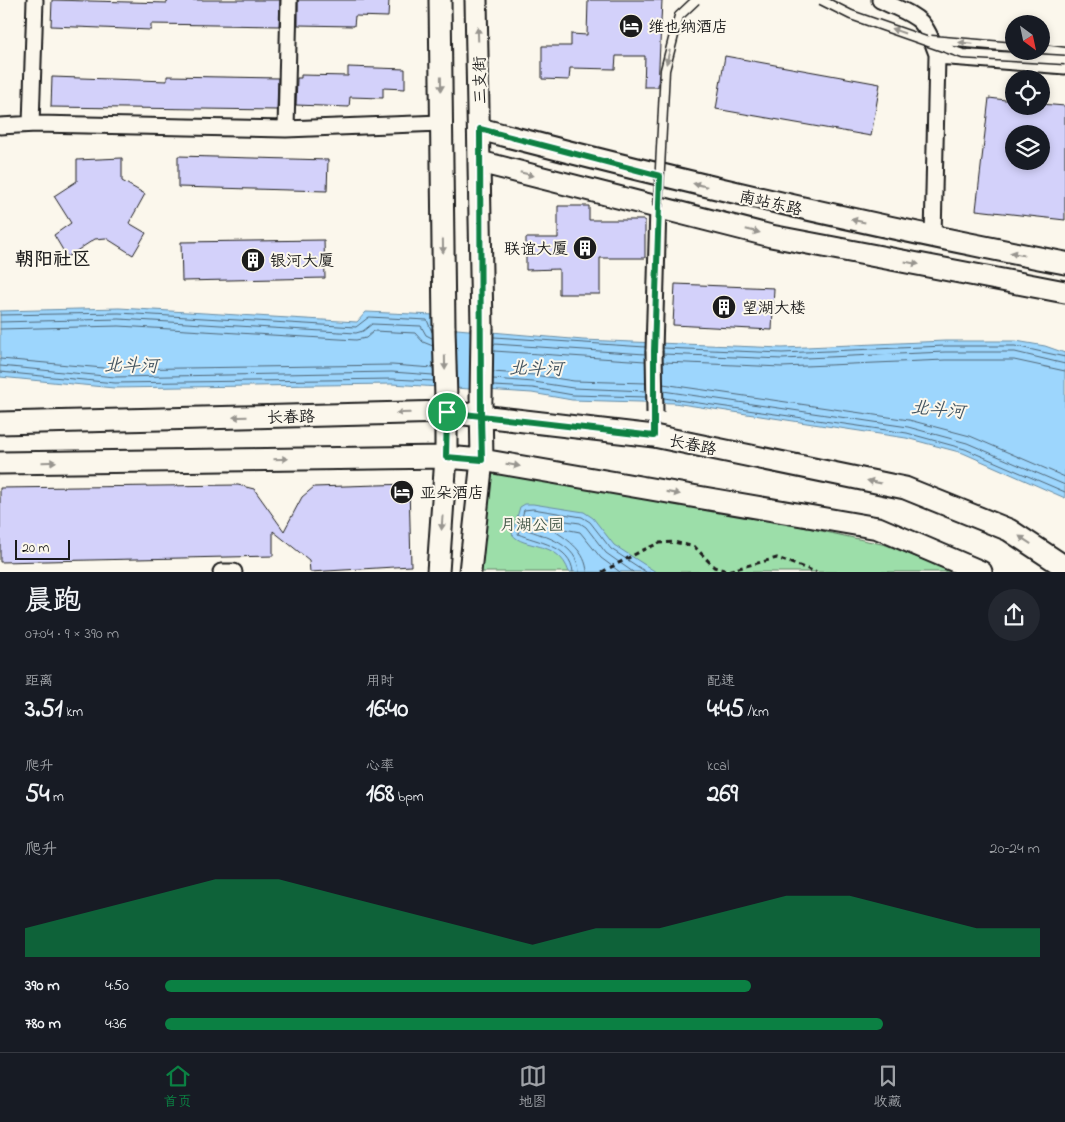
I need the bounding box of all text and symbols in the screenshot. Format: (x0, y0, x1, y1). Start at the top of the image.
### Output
hotel icon: 维也纳酒店 (618, 13, 644, 39)
north arrow (1005, 15, 1050, 60)
map controls (1005, 15, 1050, 170)
place label: 维也纳酒店 (648, 16, 728, 40)
one-way arrow (473, 26, 481, 42)
one-way arrow (890, 27, 905, 35)
one-way arrow (958, 39, 974, 47)
one-way arrow (664, 50, 672, 65)
street label: 三支街 (469, 56, 493, 104)
button: locate (1005, 70, 1050, 115)
one-way arrow (437, 76, 445, 92)
button: layers (1005, 125, 1050, 170)
one-way arrow (520, 170, 535, 178)
one-way arrow (692, 181, 707, 189)
street label: 南站东路 (737, 185, 804, 223)
one-way arrow (851, 217, 866, 225)
one-way arrow (745, 227, 760, 235)
building icon: 联谊大厦 (572, 235, 598, 261)
one-way arrow (439, 238, 447, 254)
place label: 联谊大厦 (504, 238, 568, 262)
district label: 朝阳社区 (15, 247, 91, 274)
building icon: 银河大厦 (240, 247, 266, 273)
place label: 银河大厦 (270, 250, 334, 274)
one-way arrow (1010, 250, 1025, 258)
one-way arrow (904, 259, 920, 267)
building icon: 望湖大楼 (711, 294, 737, 320)
place label: 望湖大楼 (742, 297, 806, 321)
water label: 北斗河 (104, 354, 161, 381)
one-way arrow (441, 355, 449, 371)
water label: 北斗河 (509, 357, 566, 384)
pin (426, 391, 468, 433)
water label: 北斗河 (910, 395, 969, 427)
icon: arrive (433, 398, 461, 426)
street label: 长春路 (267, 406, 315, 430)
one-way arrow (394, 409, 410, 417)
one-way arrow (232, 413, 248, 421)
street label: 长春路 (667, 429, 719, 463)
one-way arrow (273, 455, 289, 463)
one-way arrow (41, 458, 57, 466)
one-way arrow (506, 462, 522, 470)
one-way arrow (866, 477, 882, 485)
hotel icon: 亚朵酒店 (389, 479, 415, 505)
place label: 亚朵酒店 (420, 482, 484, 506)
one-way arrow (666, 489, 682, 497)
park label: 月湖公园 (500, 514, 564, 538)
one-way arrow (437, 515, 445, 531)
one-way arrow (1018, 535, 1031, 545)
scale bar (15, 537, 70, 560)
text: 20 m (22, 538, 49, 559)
text: 晨跑 (25, 582, 81, 623)
button: share (988, 589, 1040, 641)
text: 07:04 · 9 × 390 m (25, 622, 119, 646)
text: 距离 (25, 671, 53, 692)
text: 用时 (366, 671, 394, 692)
text: 配速 (707, 671, 735, 692)
text: 3.51 (25, 692, 63, 728)
text: 16:40 (366, 692, 408, 728)
text: 4:45 (707, 692, 744, 728)
text: km (63, 702, 83, 723)
text: /km (744, 702, 769, 723)
text: 爬升 (25, 756, 53, 777)
text: 心率 (366, 756, 394, 777)
text: kcal (707, 756, 729, 777)
text: 54 (25, 777, 50, 813)
text: 168 (366, 777, 394, 813)
text: 269 (707, 777, 738, 813)
text: m (50, 787, 64, 808)
text: bpm (394, 787, 424, 808)
text: 20–24 m (990, 837, 1040, 861)
text: 爬升 (25, 838, 57, 862)
text: 390 m (25, 974, 60, 998)
text: 4:50 (105, 974, 129, 998)
text: 780 m (25, 1012, 61, 1036)
text: 4:36 (105, 1012, 127, 1036)
tab: 首页 (164, 1062, 192, 1113)
tab: 地图 (519, 1062, 547, 1113)
tab: 收藏 (874, 1062, 902, 1113)

